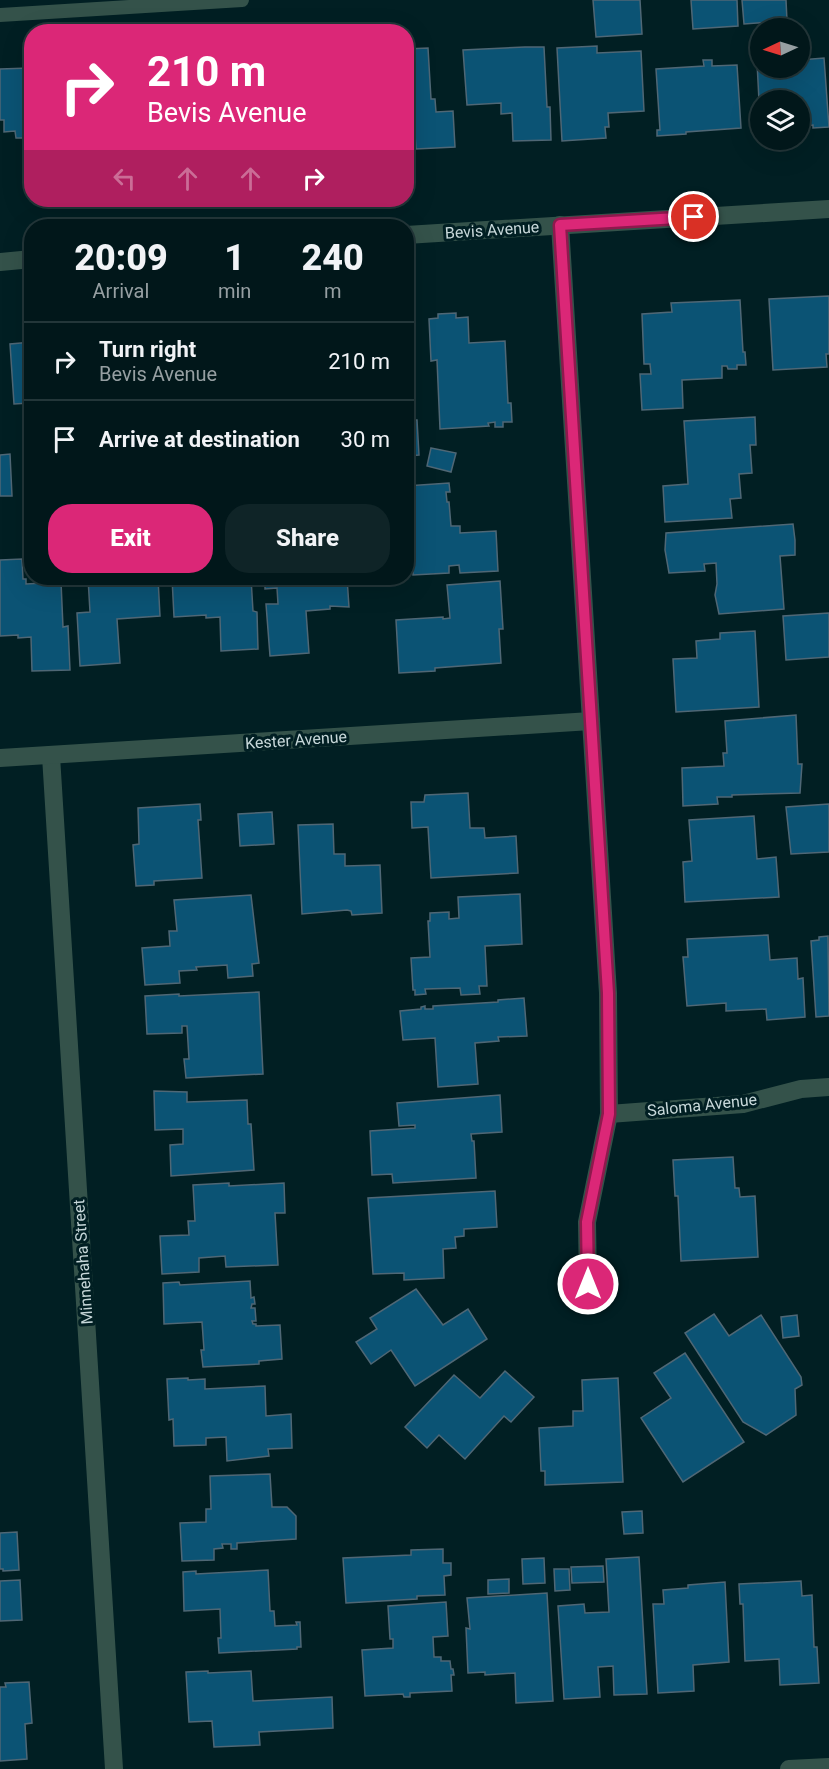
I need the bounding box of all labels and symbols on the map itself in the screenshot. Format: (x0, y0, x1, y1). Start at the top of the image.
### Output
north arrow (750, 18, 810, 78)
pin (668, 191, 719, 242)
street label: Bevis Avenue (444, 217, 540, 243)
street label: Kester Avenue (244, 727, 348, 753)
street label: Saloma Avenue (646, 1090, 758, 1120)
street label: Minnehaha Street (69, 1199, 97, 1325)
position arrow (556, 1252, 620, 1316)

